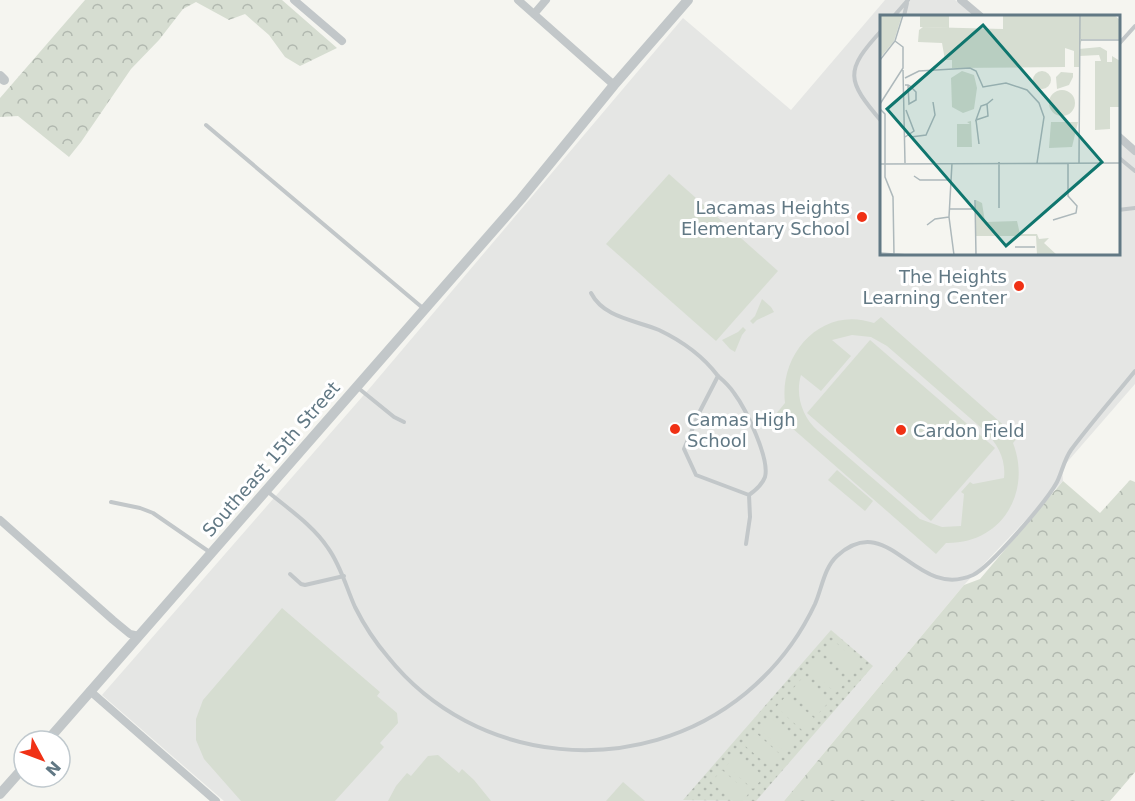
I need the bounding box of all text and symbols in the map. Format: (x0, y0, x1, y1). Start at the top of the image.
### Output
inset map (880, 15, 1120, 255)
place label: Lacamas Heights Elementary School (681, 197, 850, 239)
marker: Lacamas Heights Elementary School (855, 210, 869, 224)
place label: The Heights Learning Center (863, 266, 1008, 308)
marker: The Heights Learning Center (1012, 279, 1026, 293)
street label: Southeast 15th Street (198, 377, 344, 541)
place label: Camas High School (687, 409, 796, 451)
place label: Cardon Field (913, 420, 1025, 441)
marker: Camas High School (668, 422, 682, 436)
marker: Cardon Field (894, 423, 908, 437)
north arrow (12, 729, 72, 789)
text: N (41, 757, 65, 780)

